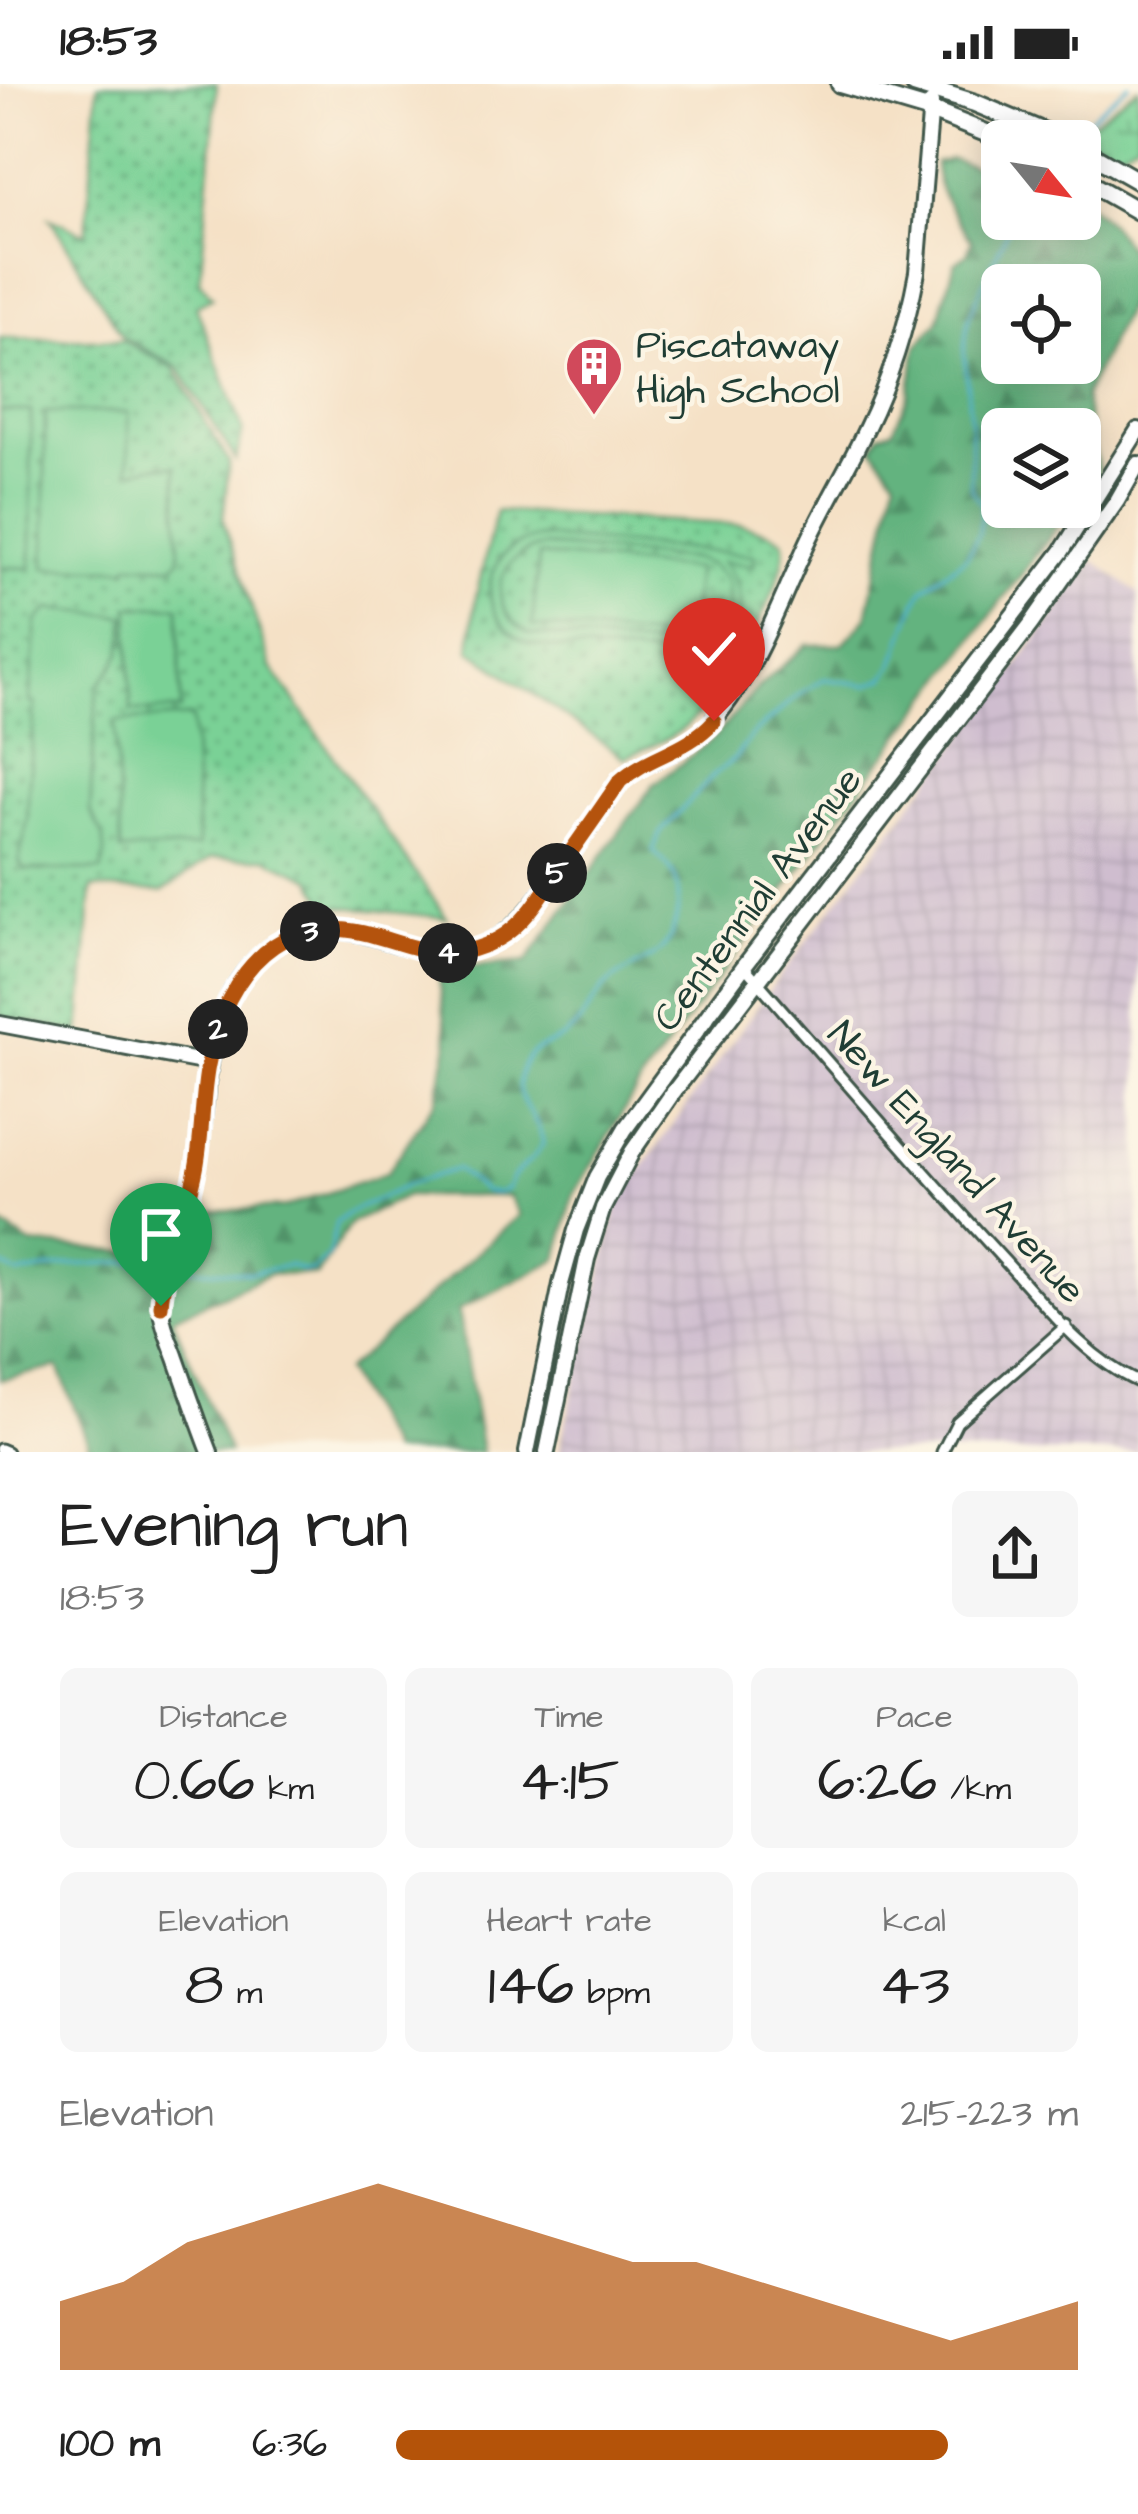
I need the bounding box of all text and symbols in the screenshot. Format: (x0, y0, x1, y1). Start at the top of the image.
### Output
text: 18:53 (60, 11, 157, 73)
north arrow (981, 120, 1101, 240)
map controls (981, 120, 1101, 528)
button: locate (981, 264, 1101, 384)
place label: Piscataway High School (636, 320, 840, 419)
building icon: Piscataway High School (563, 335, 625, 417)
button: layers (981, 408, 1101, 528)
pin (663, 598, 765, 721)
icon: check (681, 616, 747, 682)
street label: Centennial Avenue (641, 756, 876, 1043)
pin: 5 (527, 843, 587, 903)
text: 5 (545, 850, 569, 896)
pin: 3 (280, 901, 340, 961)
text: 3 (302, 908, 318, 954)
pin: 4 (418, 923, 478, 983)
text: 4 (437, 930, 459, 976)
pin: 2 (188, 999, 248, 1059)
text: 2 (209, 1006, 227, 1052)
street label: New England Avenue (814, 1010, 1097, 1316)
pin (110, 1183, 212, 1306)
icon: arrive (128, 1201, 194, 1267)
text: Evening run (60, 1481, 408, 1573)
button: share (952, 1491, 1078, 1617)
text: 18:53 (60, 1572, 144, 1626)
text: Distance (160, 1694, 288, 1740)
text: Time (534, 1694, 604, 1740)
text: Pace (876, 1694, 953, 1740)
text: 0.66 (133, 1740, 255, 1823)
text: 4:15 (518, 1740, 620, 1823)
text: 6:26 (817, 1740, 937, 1823)
text: km (255, 1766, 314, 1812)
text: /km (937, 1766, 1011, 1812)
text: Elevation (159, 1898, 289, 1944)
text: Heart rate (486, 1898, 652, 1944)
text: kcal (883, 1898, 946, 1944)
text: 8 (185, 1944, 224, 2027)
text: 146 (488, 1944, 574, 2027)
text: 43 (879, 1944, 950, 2027)
text: m (224, 1970, 263, 2016)
text: bpm (574, 1970, 650, 2016)
text: Elevation (60, 2088, 214, 2142)
text: 215–223 m (901, 2088, 1078, 2142)
text: 100 m (60, 2418, 160, 2472)
text: 6:36 (252, 2418, 327, 2472)

